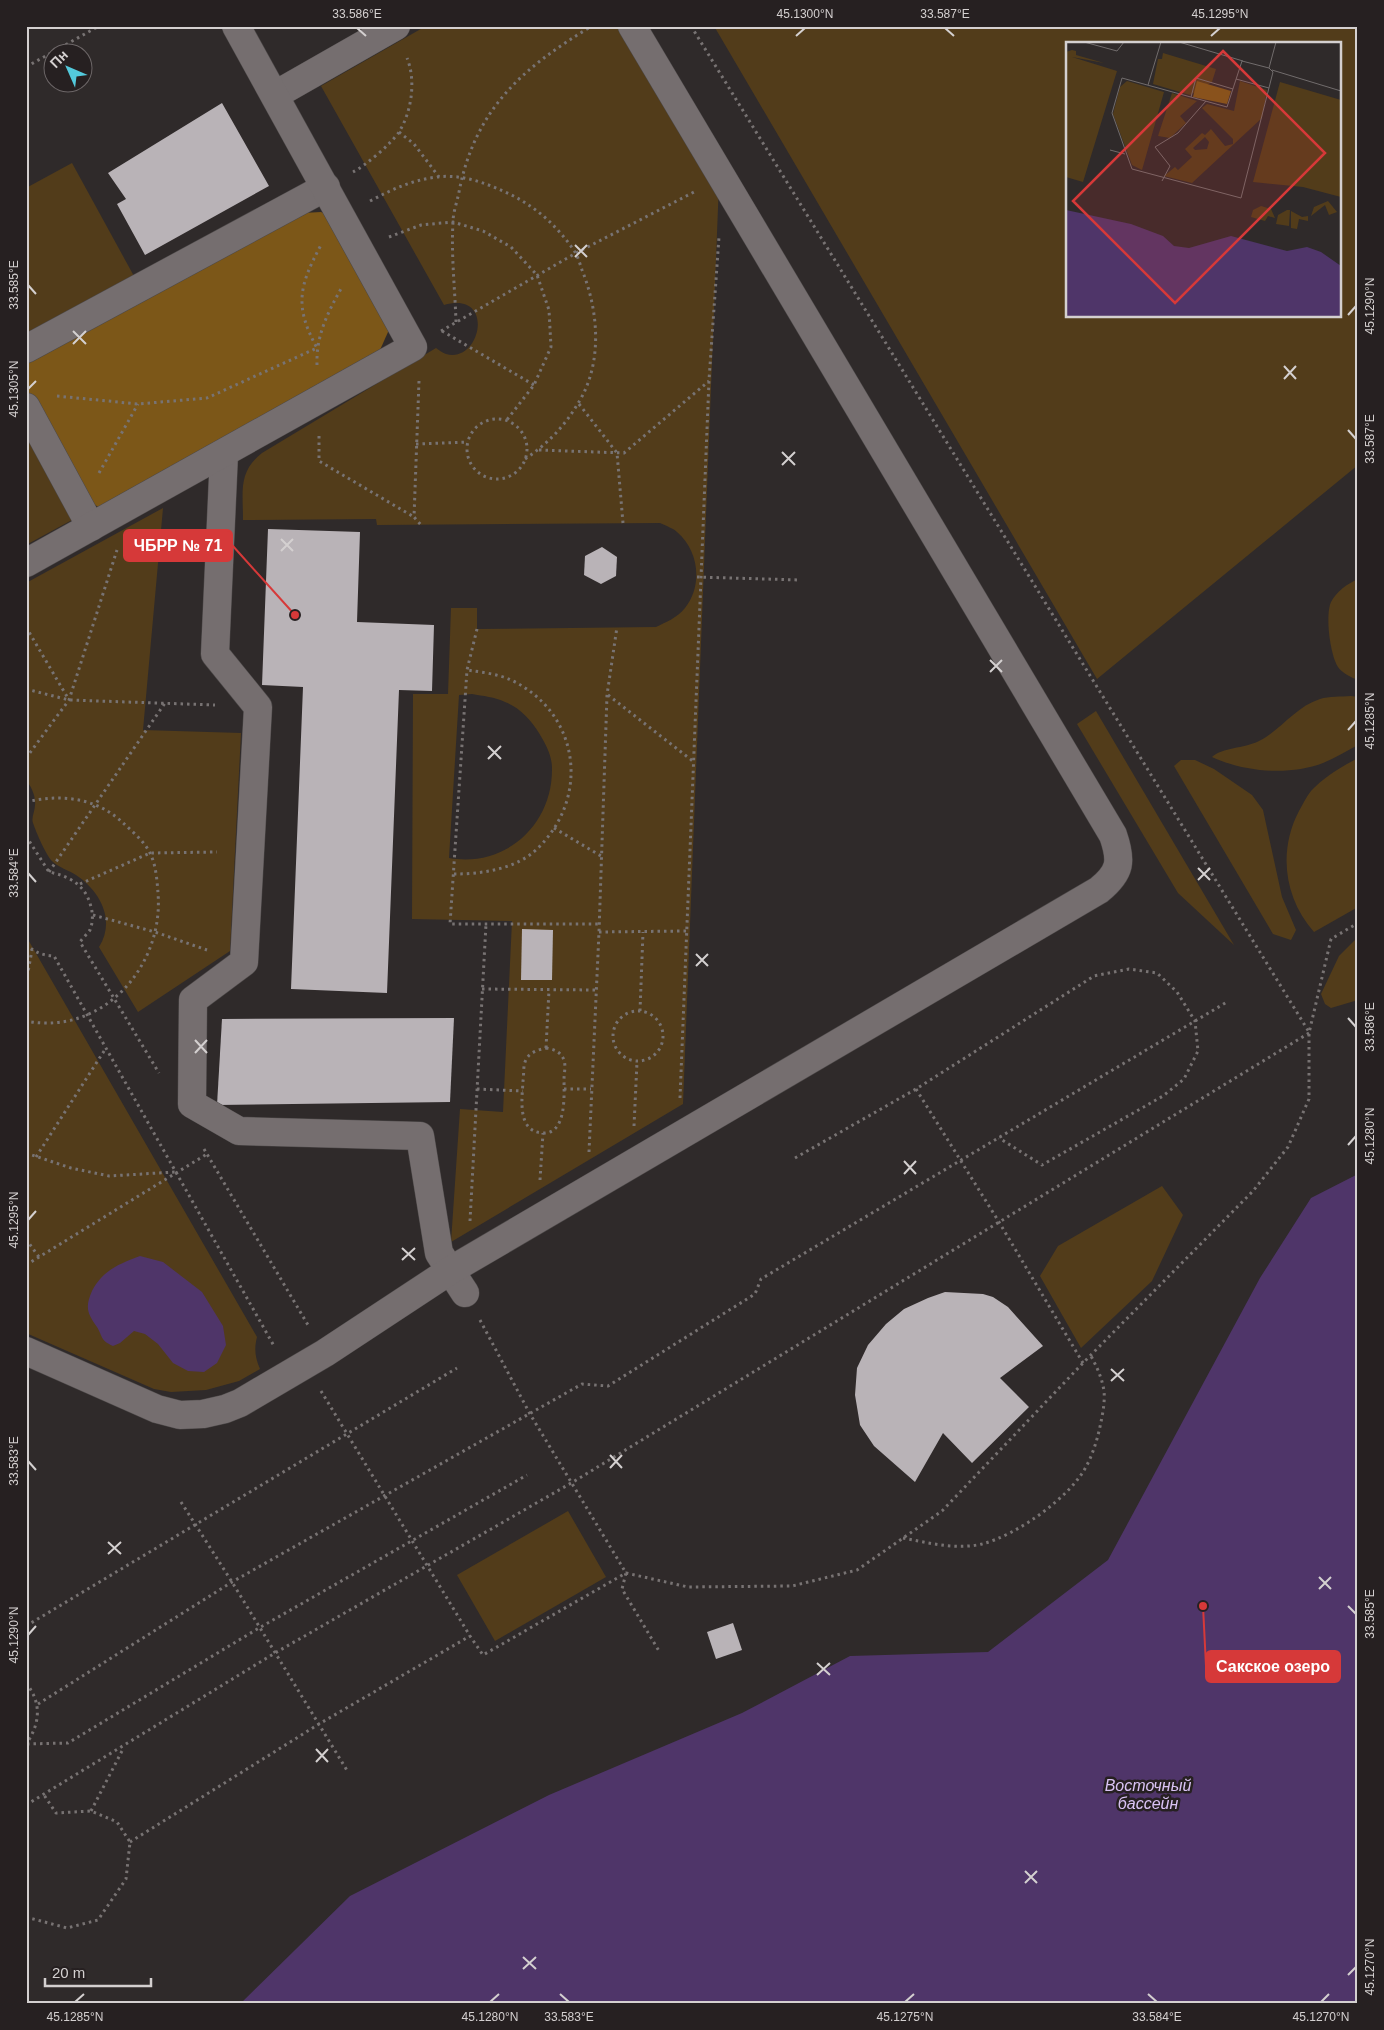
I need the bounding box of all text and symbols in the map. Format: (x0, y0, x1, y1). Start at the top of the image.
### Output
text: 33.586°E (332, 7, 382, 21)
text: 45.1300°N (777, 7, 833, 21)
text: 33.587°E (920, 7, 970, 21)
text: 45.1295°N (1192, 7, 1248, 21)
north arrow (42, 42, 92, 92)
inset map (1066, 42, 1342, 318)
text: Пн (47, 47, 71, 71)
text: 33.585°E (7, 260, 21, 310)
text: 45.1290°N (1363, 278, 1377, 334)
text: 45.1305°N (7, 361, 21, 417)
text: 33.587°E (1363, 414, 1377, 464)
callout: ЧБРР № 71 (124, 530, 232, 561)
text: ЧБРР № 71 (134, 537, 222, 554)
text: 45.1285°N (1363, 693, 1377, 749)
text: 33.584°E (7, 848, 21, 898)
text: 33.586°E (1363, 1002, 1377, 1052)
text: 45.1280°N (1363, 1108, 1377, 1164)
text: 45.1295°N (7, 1192, 21, 1248)
text: 33.583°E (7, 1436, 21, 1486)
text: 33.585°E (1363, 1589, 1377, 1639)
text: 45.1290°N (7, 1607, 21, 1663)
callout: Сакское озеро (1206, 1651, 1340, 1682)
text: Сакское озеро (1216, 1658, 1330, 1675)
water label: Восточный бассейн (1105, 1777, 1191, 1812)
text: 45.1270°N (1363, 1939, 1377, 1995)
scale bar (45, 1955, 151, 1987)
text: 20 m (52, 1964, 85, 1981)
text: 45.1285°N (47, 2010, 103, 2024)
text: 45.1280°N (462, 2010, 518, 2024)
text: 33.583°E (544, 2010, 594, 2024)
text: 45.1275°N (877, 2010, 933, 2024)
text: 33.584°E (1132, 2010, 1182, 2024)
text: 45.1270°N (1293, 2010, 1349, 2024)

